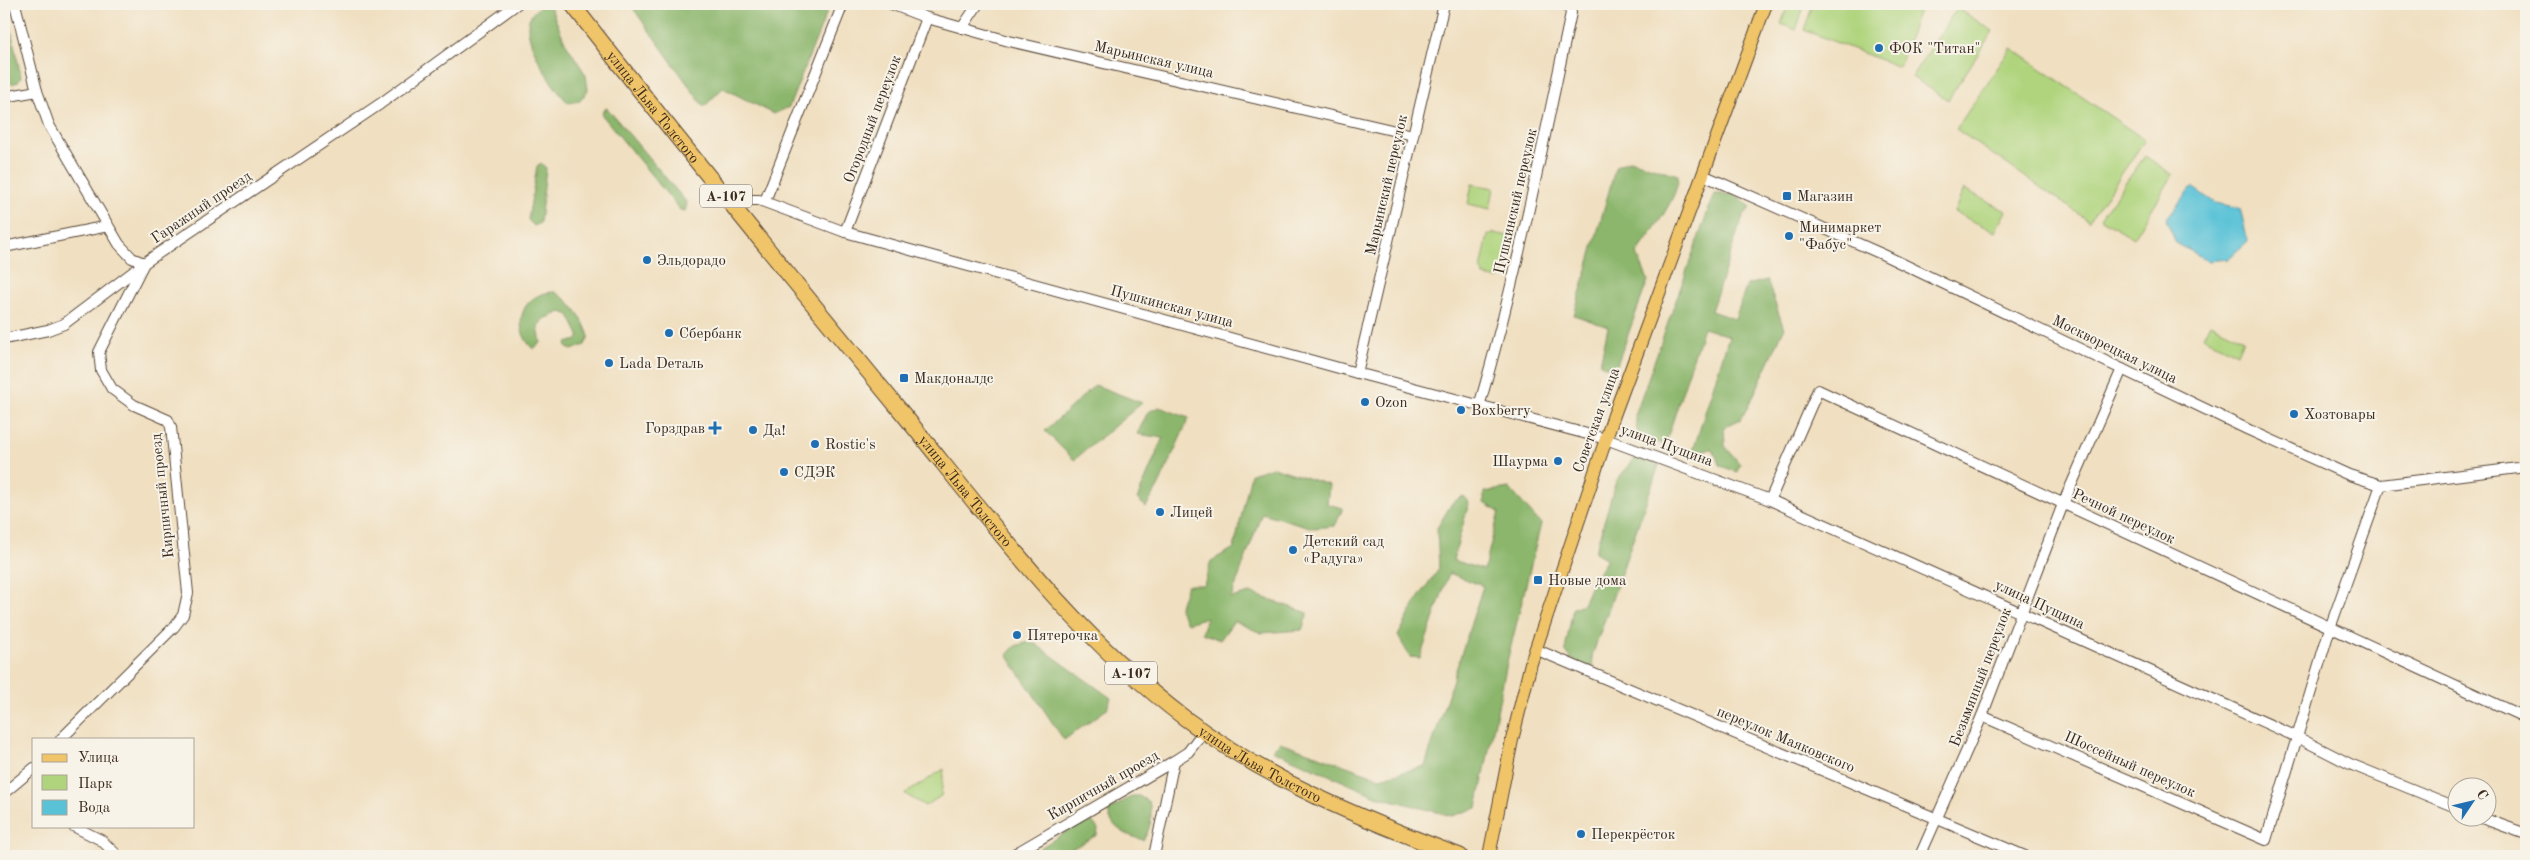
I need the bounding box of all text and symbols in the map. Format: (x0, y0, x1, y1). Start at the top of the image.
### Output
street label: Марьинская улица (1092, 39, 1215, 82)
marker: ФОК "Титан" (1873, 42, 1885, 54)
place label: ФОК "Титан" (1889, 42, 1981, 57)
street label: улица Льва Толстого (603, 49, 701, 167)
street label: Огородный переулок (842, 53, 905, 186)
street label: Марьинский переулок (1364, 113, 1411, 257)
street label: Пушкинский переулок (1492, 127, 1541, 276)
street label: Гаражный проезд (149, 169, 255, 247)
road number: А-107 (700, 185, 752, 208)
marker: Магазин (1781, 190, 1793, 202)
place label: Магазин (1797, 190, 1853, 205)
place label: Минимаркет "Фабус" (1799, 221, 1881, 253)
marker: Минимаркет "Фабус" (1783, 230, 1795, 242)
marker: Эльдорадо (641, 254, 653, 266)
place label: Эльдорадо (657, 254, 726, 269)
street label: Пушкинская улица (1108, 284, 1235, 331)
street label: Москворецкая улица (2050, 314, 2180, 387)
marker: Сбербанк (663, 327, 675, 339)
place label: Сбербанк (679, 327, 742, 342)
marker: Lada Dеталь (603, 357, 615, 369)
place label: Lada Dеталь (619, 357, 704, 372)
street label: Советская улица (1571, 365, 1624, 475)
marker: Макдоналдс (898, 372, 910, 384)
place label: Макдоналдс (914, 372, 994, 387)
marker: Ozon (1359, 396, 1371, 408)
place label: Ozon (1375, 396, 1408, 411)
marker: Boxberry (1455, 404, 1467, 416)
place label: Boxberry (1471, 404, 1531, 419)
marker: Хозтовары (2288, 408, 2300, 420)
place label: Хозтовары (2304, 408, 2376, 423)
place label: Горздрав (645, 422, 705, 437)
marker: Горздрав (709, 422, 721, 434)
street label: улица Пущина (1618, 423, 1715, 470)
marker: Да! (747, 424, 759, 436)
place label: Да! (763, 424, 786, 439)
street label: Кирпичный проезд (149, 432, 177, 559)
street label: улица Льва Толстого (915, 433, 1014, 551)
marker: Rostic's (809, 438, 821, 450)
place label: Rostic's (825, 438, 876, 453)
place label: Шаурма (1492, 455, 1549, 470)
marker: Шаурма (1552, 455, 1564, 467)
marker: СДЭК (778, 466, 790, 478)
place label: СДЭК (794, 466, 836, 481)
street label: Речной переулок (2070, 487, 2177, 548)
marker: Лицей (1154, 506, 1166, 518)
place label: Лицей (1170, 506, 1213, 521)
place label: Детский сад «Радуга» (1303, 535, 1384, 567)
marker: Детский сад «Радуга» (1287, 544, 1299, 556)
marker: Новые дома (1532, 574, 1544, 586)
place label: Новые дома (1548, 574, 1627, 589)
street label: улица Пущина (1992, 578, 2087, 633)
street label: Безымянный переулок (1948, 606, 2015, 749)
marker: Пятерочка (1011, 629, 1023, 641)
place label: Пятерочка (1027, 629, 1099, 644)
road number: А-107 (1105, 661, 1157, 684)
street label: переулок Маяковского (1714, 705, 1857, 776)
street label: улица Льва Толстого (1195, 724, 1323, 807)
street label: Шоссейный переулок (2062, 730, 2198, 801)
legend (32, 738, 195, 828)
street label: Кирпичный проезд (1046, 748, 1162, 824)
text: Улица (78, 751, 119, 766)
text: Парк (78, 777, 113, 792)
north arrow (2448, 778, 2498, 828)
text: С (2473, 787, 2490, 803)
text: Вода (78, 801, 111, 816)
marker: Перекрёсток (1575, 828, 1587, 840)
place label: Перекрёсток (1591, 828, 1676, 843)

